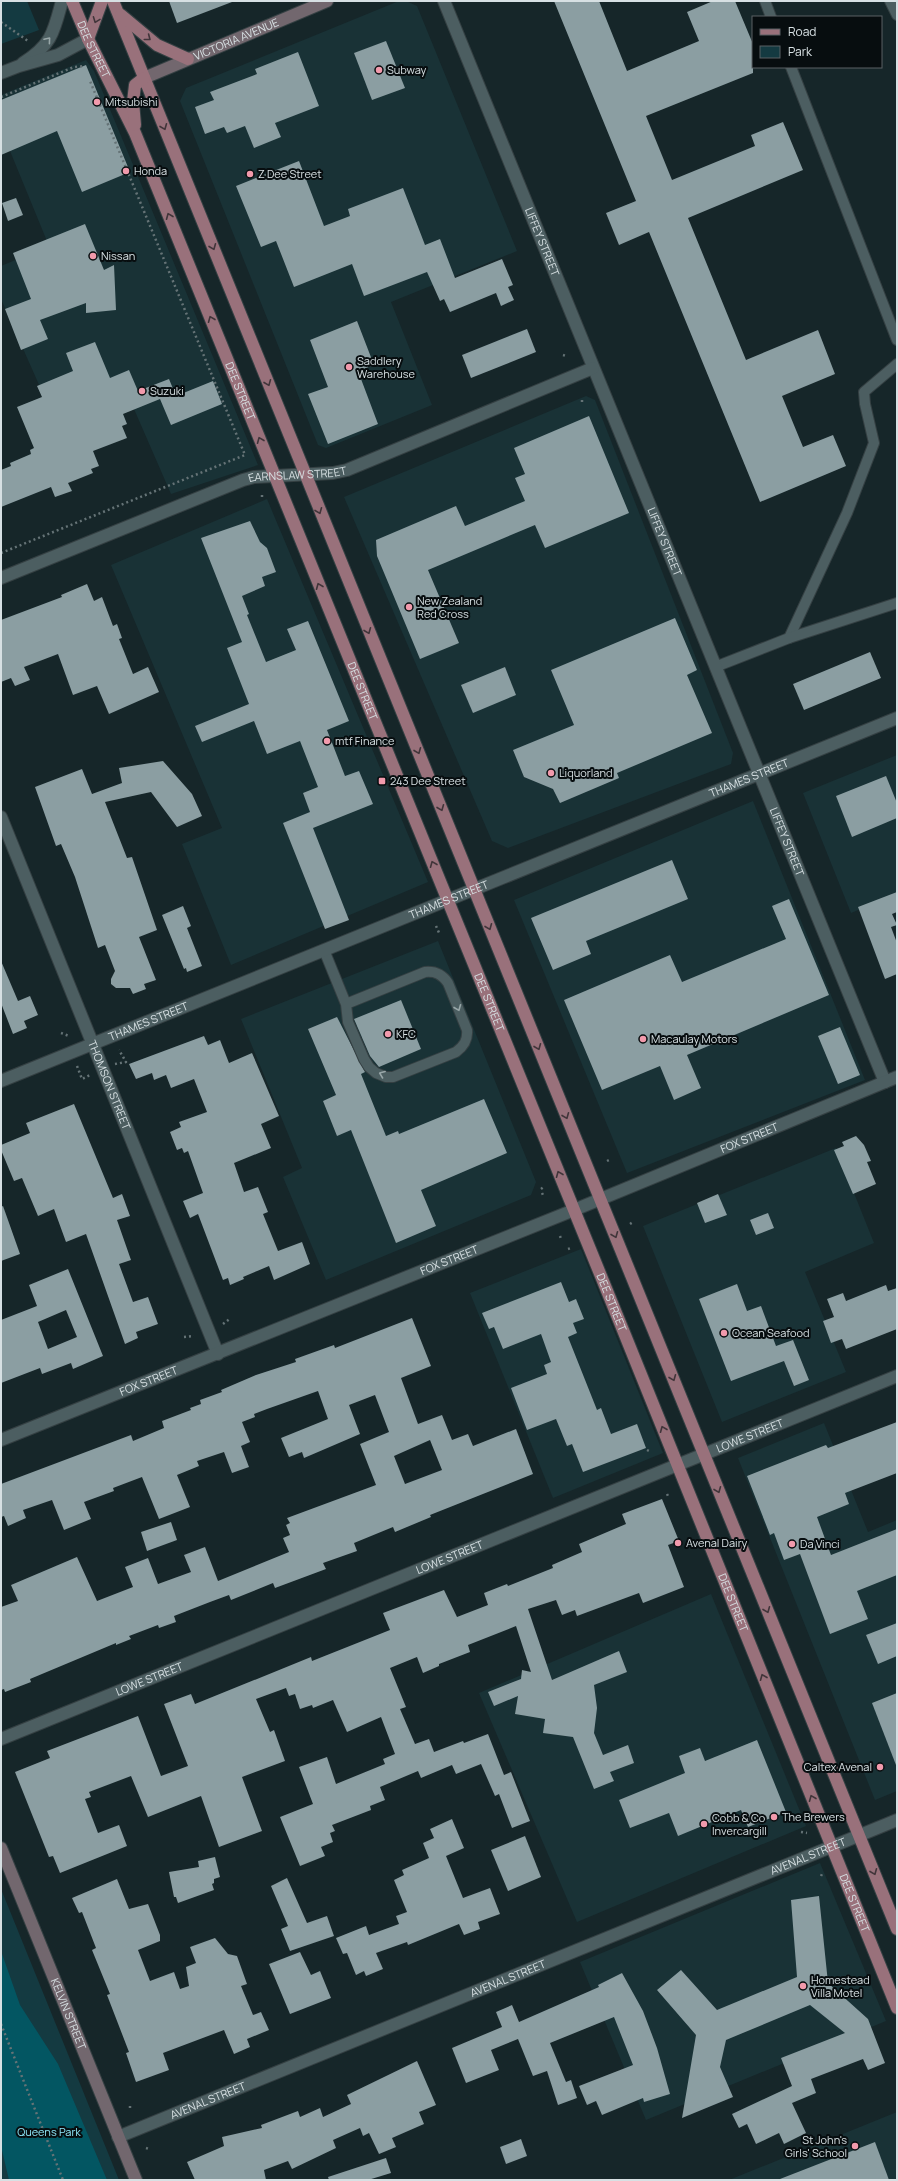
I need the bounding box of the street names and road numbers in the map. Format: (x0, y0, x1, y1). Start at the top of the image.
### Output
street label: VICTORIA AVENUE (191, 14, 281, 63)
street label: DEE STREET (74, 18, 114, 81)
street label: LIFFEY STREET (522, 205, 564, 279)
street label: DEE STREET (222, 360, 259, 423)
street label: EARNSLAW STREET (246, 462, 348, 485)
street label: LIFFEY STREET (644, 505, 686, 579)
street label: DEE STREET (344, 660, 382, 723)
street label: THAMES STREET (707, 754, 791, 800)
street label: LIFFEY STREET (767, 805, 808, 879)
street label: THAMES STREET (406, 876, 491, 922)
street label: DEE STREET (471, 971, 509, 1034)
street label: THAMES STREET (106, 998, 191, 1044)
street label: THOMSON STREET (85, 1038, 135, 1132)
street label: FOX STREET (718, 1119, 781, 1156)
street label: FOX STREET (418, 1241, 481, 1278)
street label: DEE STREET (594, 1271, 631, 1334)
street label: FOX STREET (117, 1362, 180, 1399)
street label: LOWE STREET (714, 1415, 786, 1455)
street label: LOWE STREET (414, 1536, 486, 1577)
street label: DEE STREET (715, 1571, 752, 1634)
street label: LOWE STREET (113, 1658, 185, 1699)
street label: AVENAL STREET (768, 1833, 848, 1878)
street label: DEE STREET (837, 1871, 874, 1935)
street label: AVENAL STREET (468, 1956, 548, 2000)
street label: KELVIN STREET (48, 1976, 90, 2052)
street label: AVENAL STREET (168, 2078, 248, 2122)

